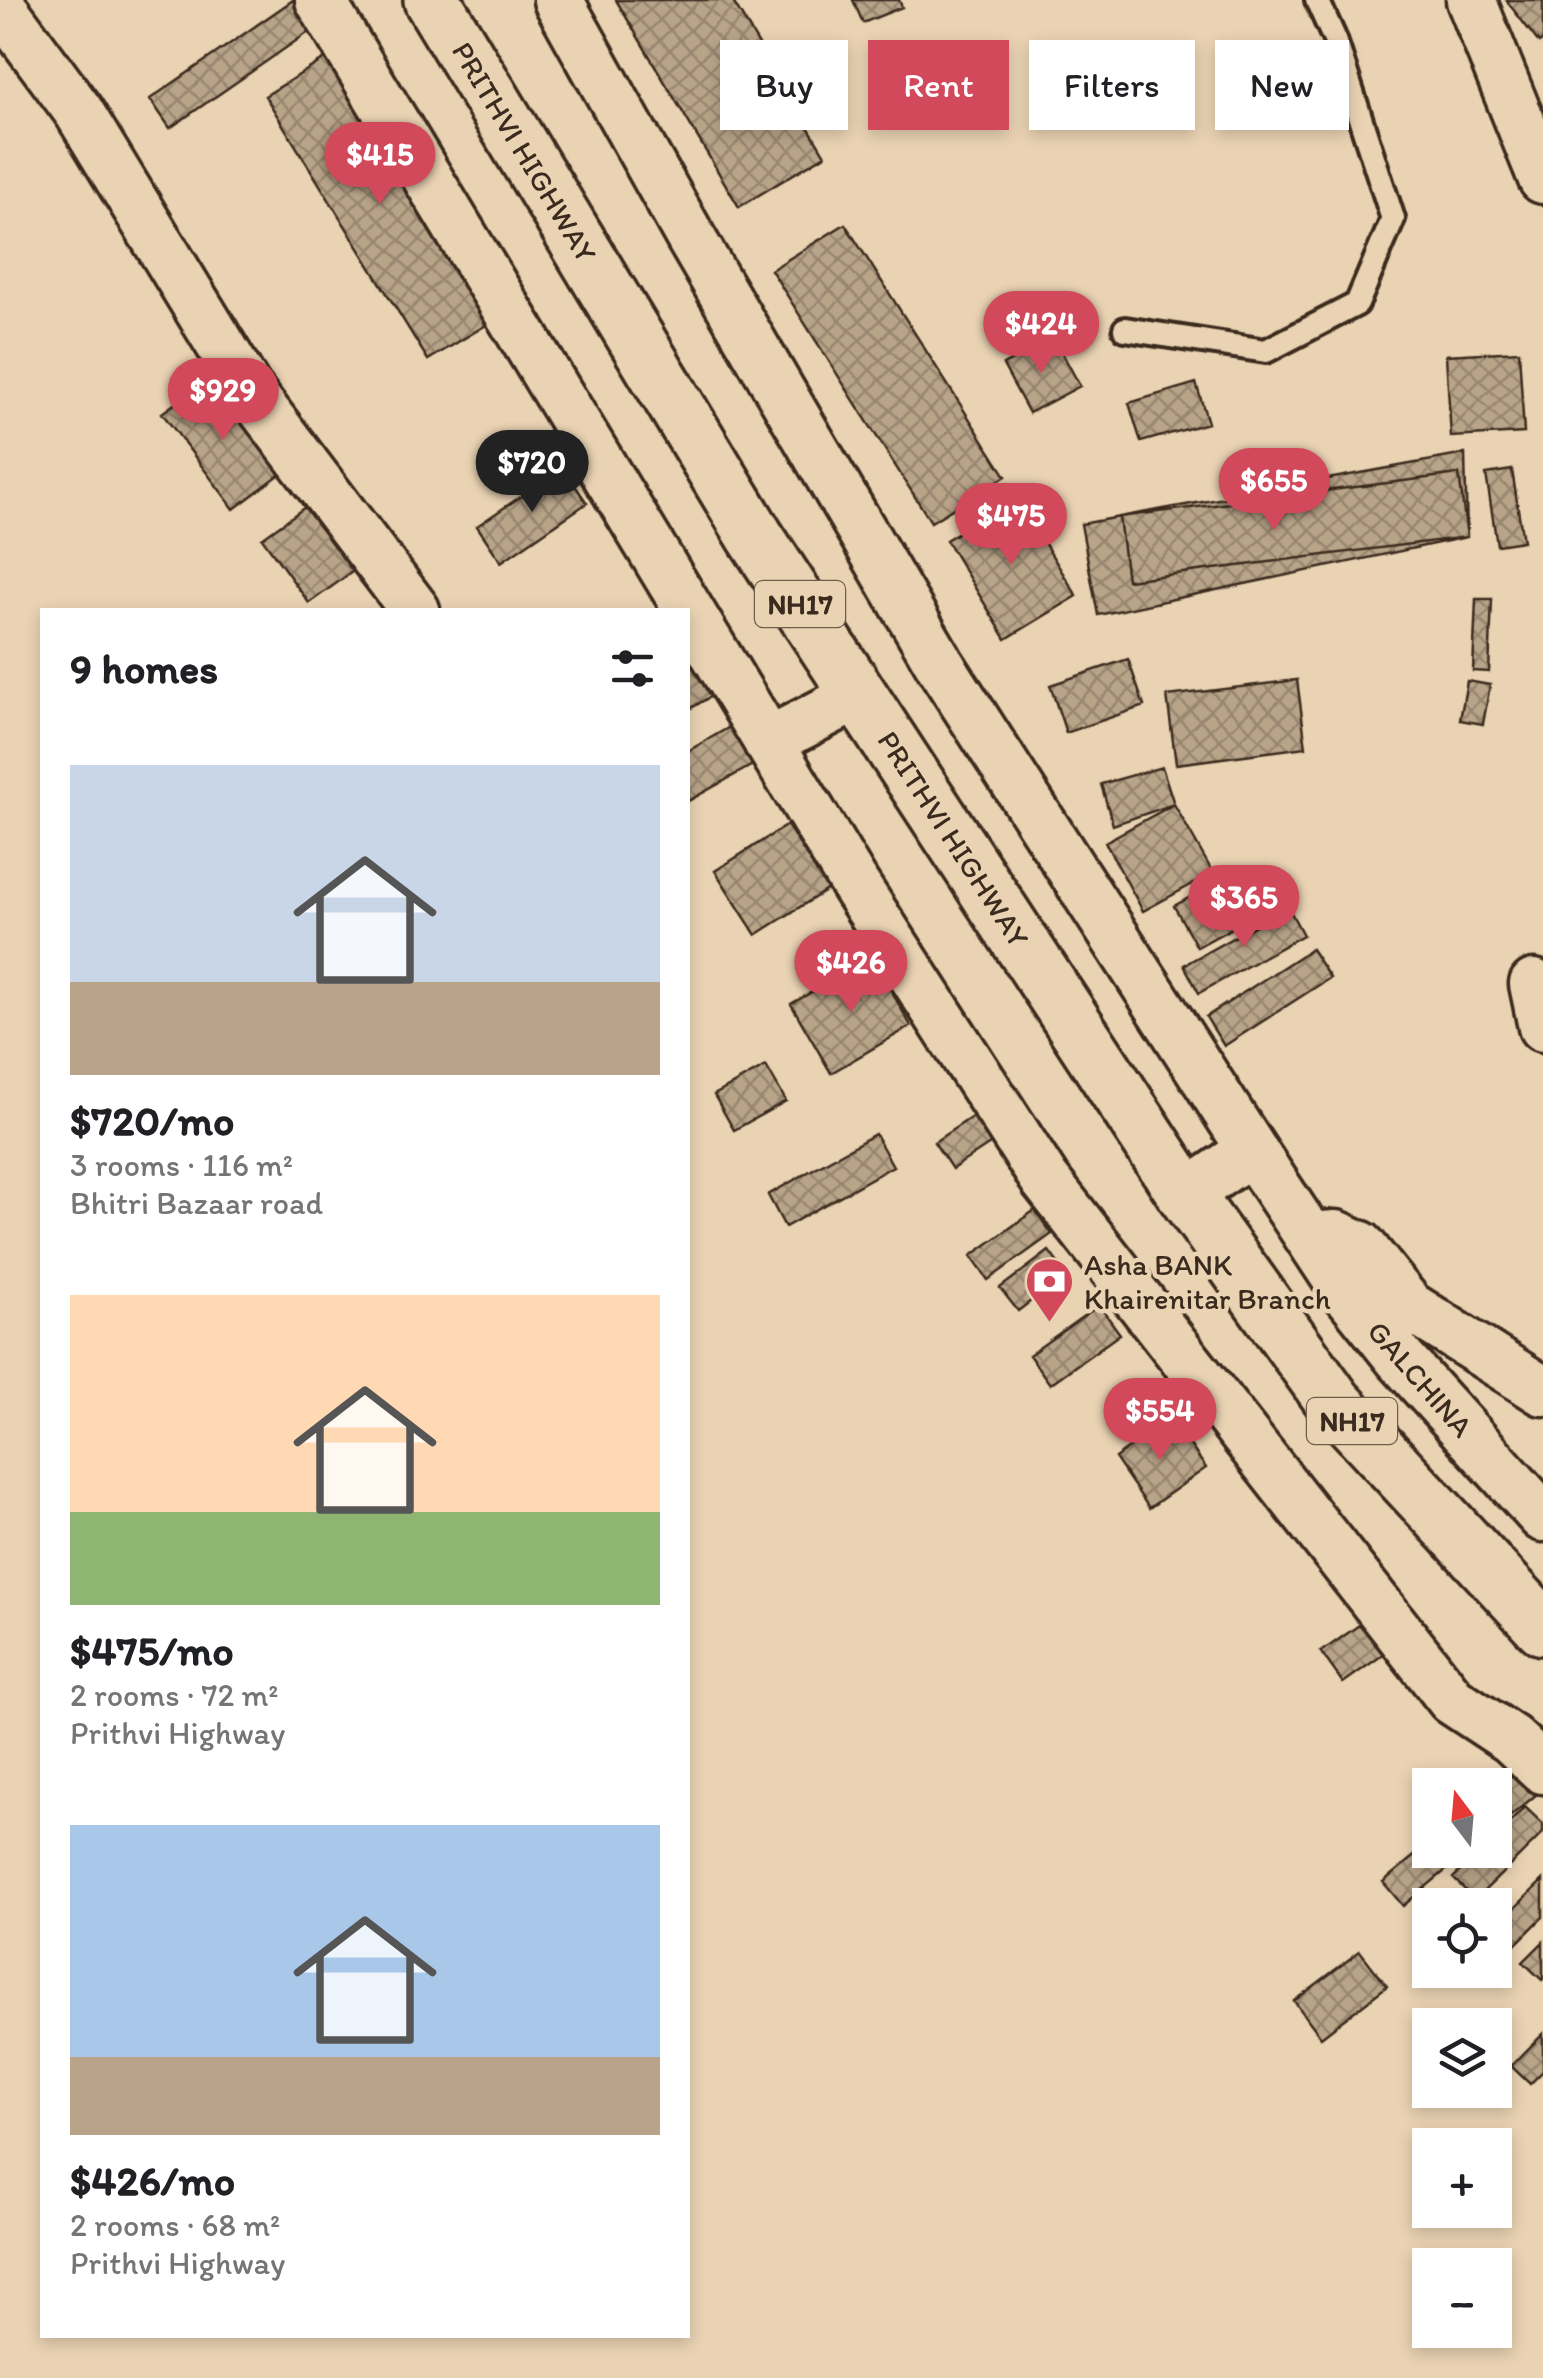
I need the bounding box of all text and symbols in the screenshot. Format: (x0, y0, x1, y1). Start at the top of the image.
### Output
street label: PRITHVI HIGHWAY (444, 35, 605, 269)
chip: Buy (720, 40, 848, 130)
chip: Rent (868, 40, 1009, 130)
chip: Filters (1029, 40, 1195, 130)
chip: New (1215, 40, 1349, 130)
pin: $415 (321, 122, 439, 207)
text: $415 (346, 135, 414, 173)
pin: $424 (982, 291, 1100, 376)
text: $424 (1005, 304, 1077, 342)
pin: $929 (164, 358, 282, 443)
text: $929 (190, 371, 256, 409)
pin: $720 (473, 430, 591, 515)
text: $720 (498, 443, 566, 481)
pin: $655 (1215, 448, 1333, 533)
text: $655 (1241, 461, 1307, 499)
pin: $475 (952, 483, 1070, 568)
text: $475 (977, 496, 1045, 534)
road number: NH17 (755, 581, 845, 627)
icon: filters (605, 641, 660, 696)
text: 9 homes (70, 643, 218, 694)
street label: PRITHVI HIGHWAY (870, 724, 1037, 954)
icon: home (275, 830, 455, 1010)
pin: $365 (1185, 865, 1303, 950)
text: $365 (1210, 878, 1278, 916)
pin: $426 (792, 930, 910, 1015)
text: $426 (816, 943, 886, 981)
text: $720/mo (70, 1095, 234, 1146)
text: 3 rooms · 116 m² (70, 1146, 293, 1184)
text: Bhitri Bazaar road (70, 1184, 323, 1222)
place label: Asha BANK Khairenitar Branch (1084, 1246, 1331, 1317)
bank icon: Asha BANK Khairenitar Branch (1023, 1256, 1075, 1324)
street label: GALCHINA (1360, 1313, 1481, 1444)
icon: home (275, 1360, 455, 1540)
pin: $554 (1101, 1378, 1219, 1463)
text: $554 (1125, 1391, 1195, 1429)
road number: NH17 (1307, 1398, 1397, 1444)
text: $475/mo (70, 1625, 234, 1676)
text: 2 rooms · 72 m² (70, 1676, 278, 1714)
text: Prithvi Highway (70, 1714, 285, 1752)
north arrow (1412, 1768, 1512, 1868)
map controls (1412, 1768, 1512, 2348)
button: locate (1412, 1888, 1512, 1988)
icon: home (275, 1890, 455, 2070)
button: layers (1412, 2008, 1512, 2108)
button: + (1412, 2128, 1512, 2228)
text: $426/mo (70, 2155, 235, 2206)
text: 2 rooms · 68 m² (70, 2206, 280, 2244)
text: Prithvi Highway (70, 2244, 285, 2282)
button: − (1412, 2248, 1512, 2348)

